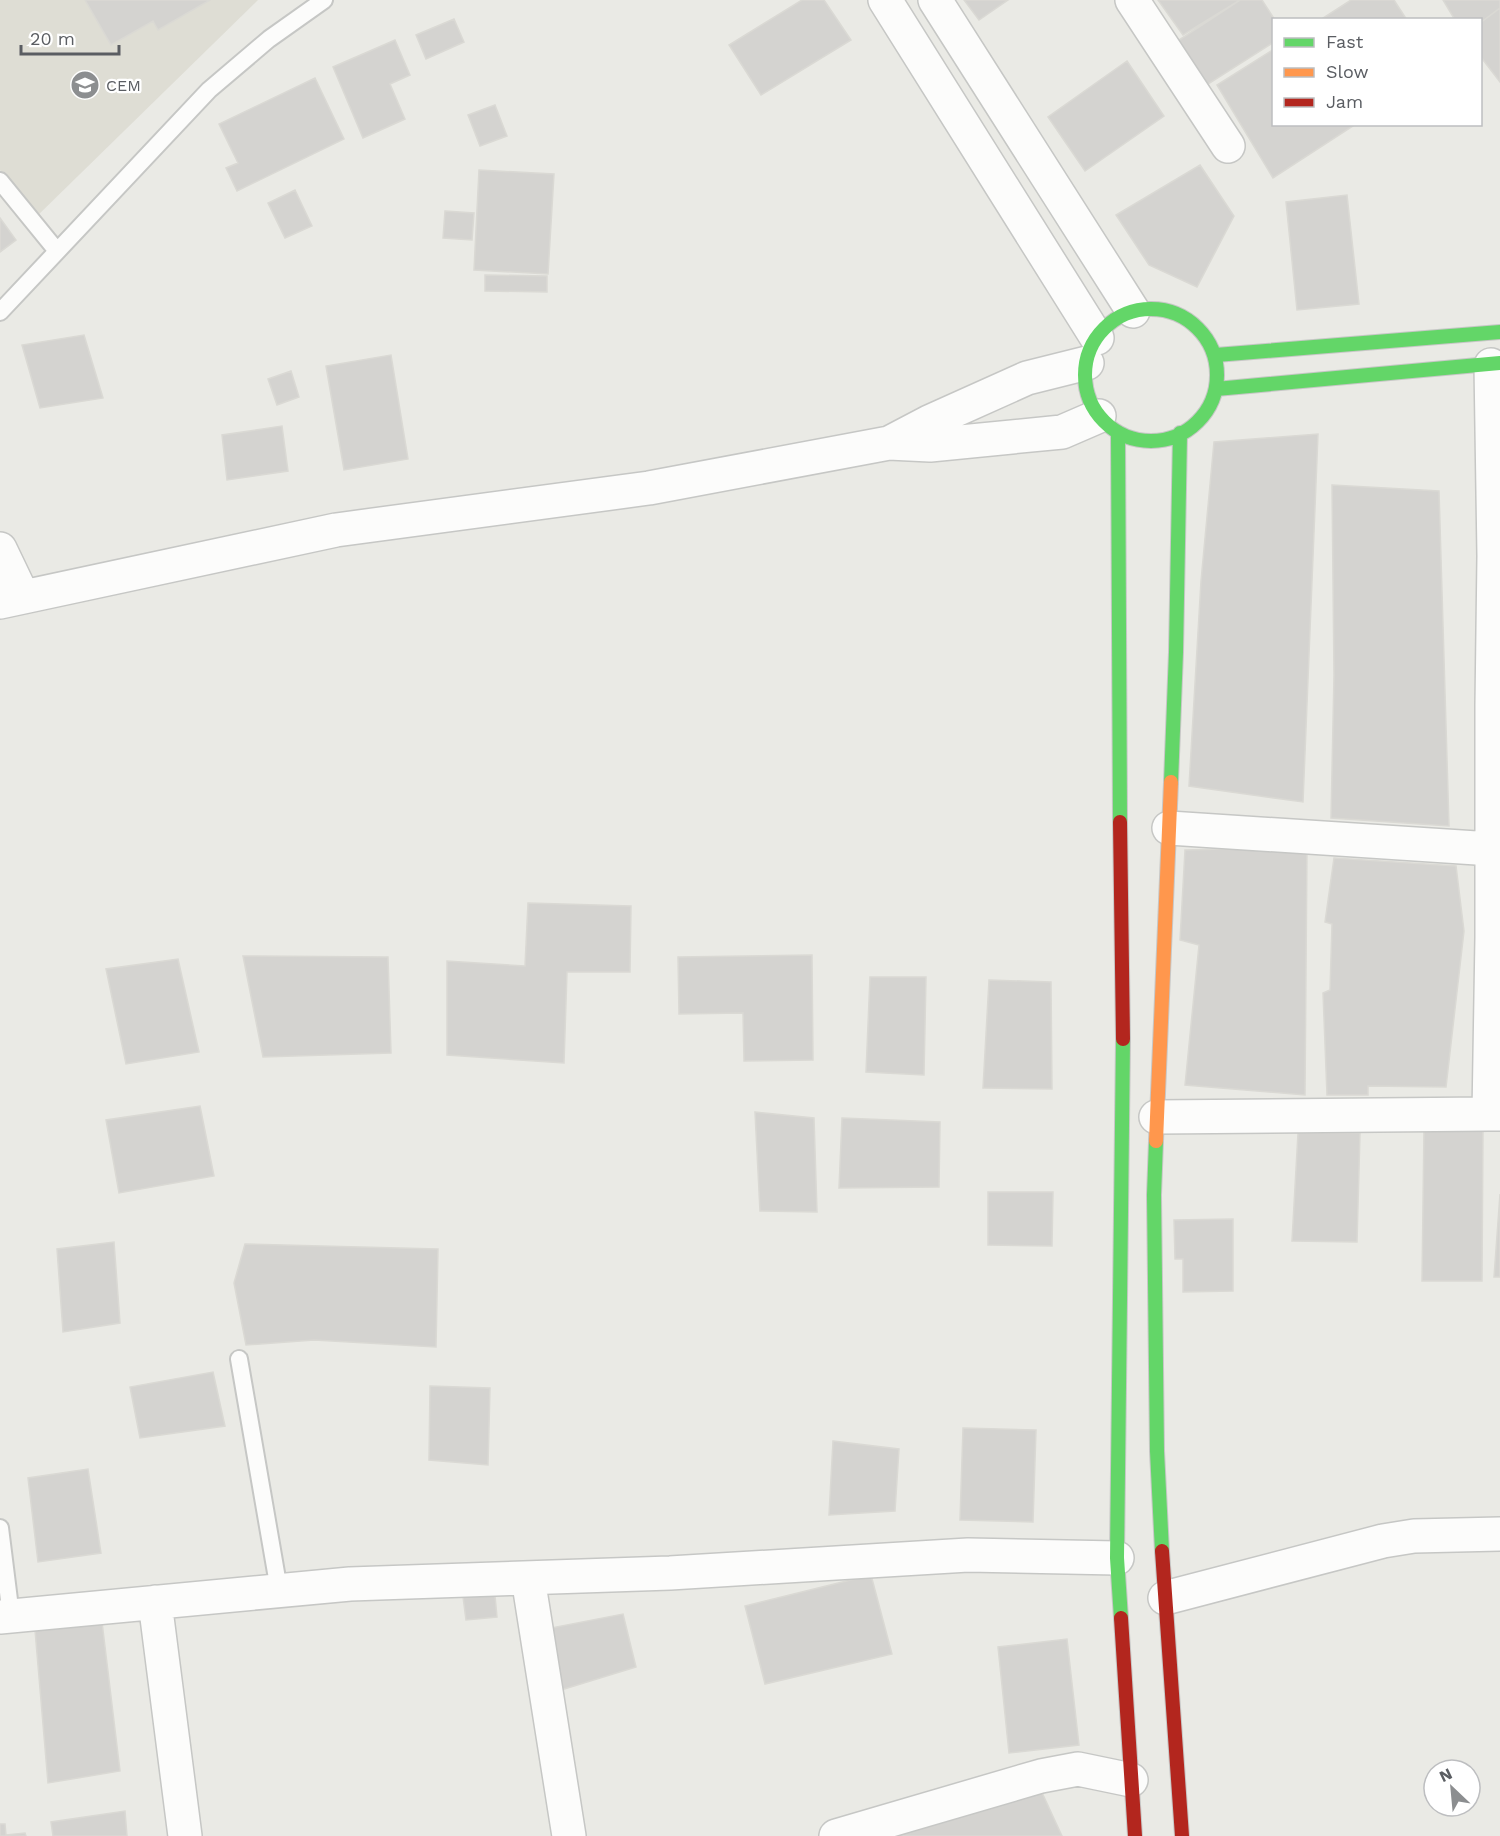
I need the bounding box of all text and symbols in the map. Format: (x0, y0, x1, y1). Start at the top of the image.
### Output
scale bar (21, 18, 118, 56)
legend (1272, 18, 1482, 126)
text: 20 m (30, 28, 75, 49)
text: Fast (1326, 31, 1364, 52)
text: Slow (1326, 61, 1369, 82)
school or university icon: CEM (69, 69, 101, 101)
place label: CEM (106, 76, 141, 95)
text: Jam (1326, 91, 1363, 112)
north arrow (1422, 1758, 1482, 1818)
text: N (1436, 1764, 1455, 1786)

